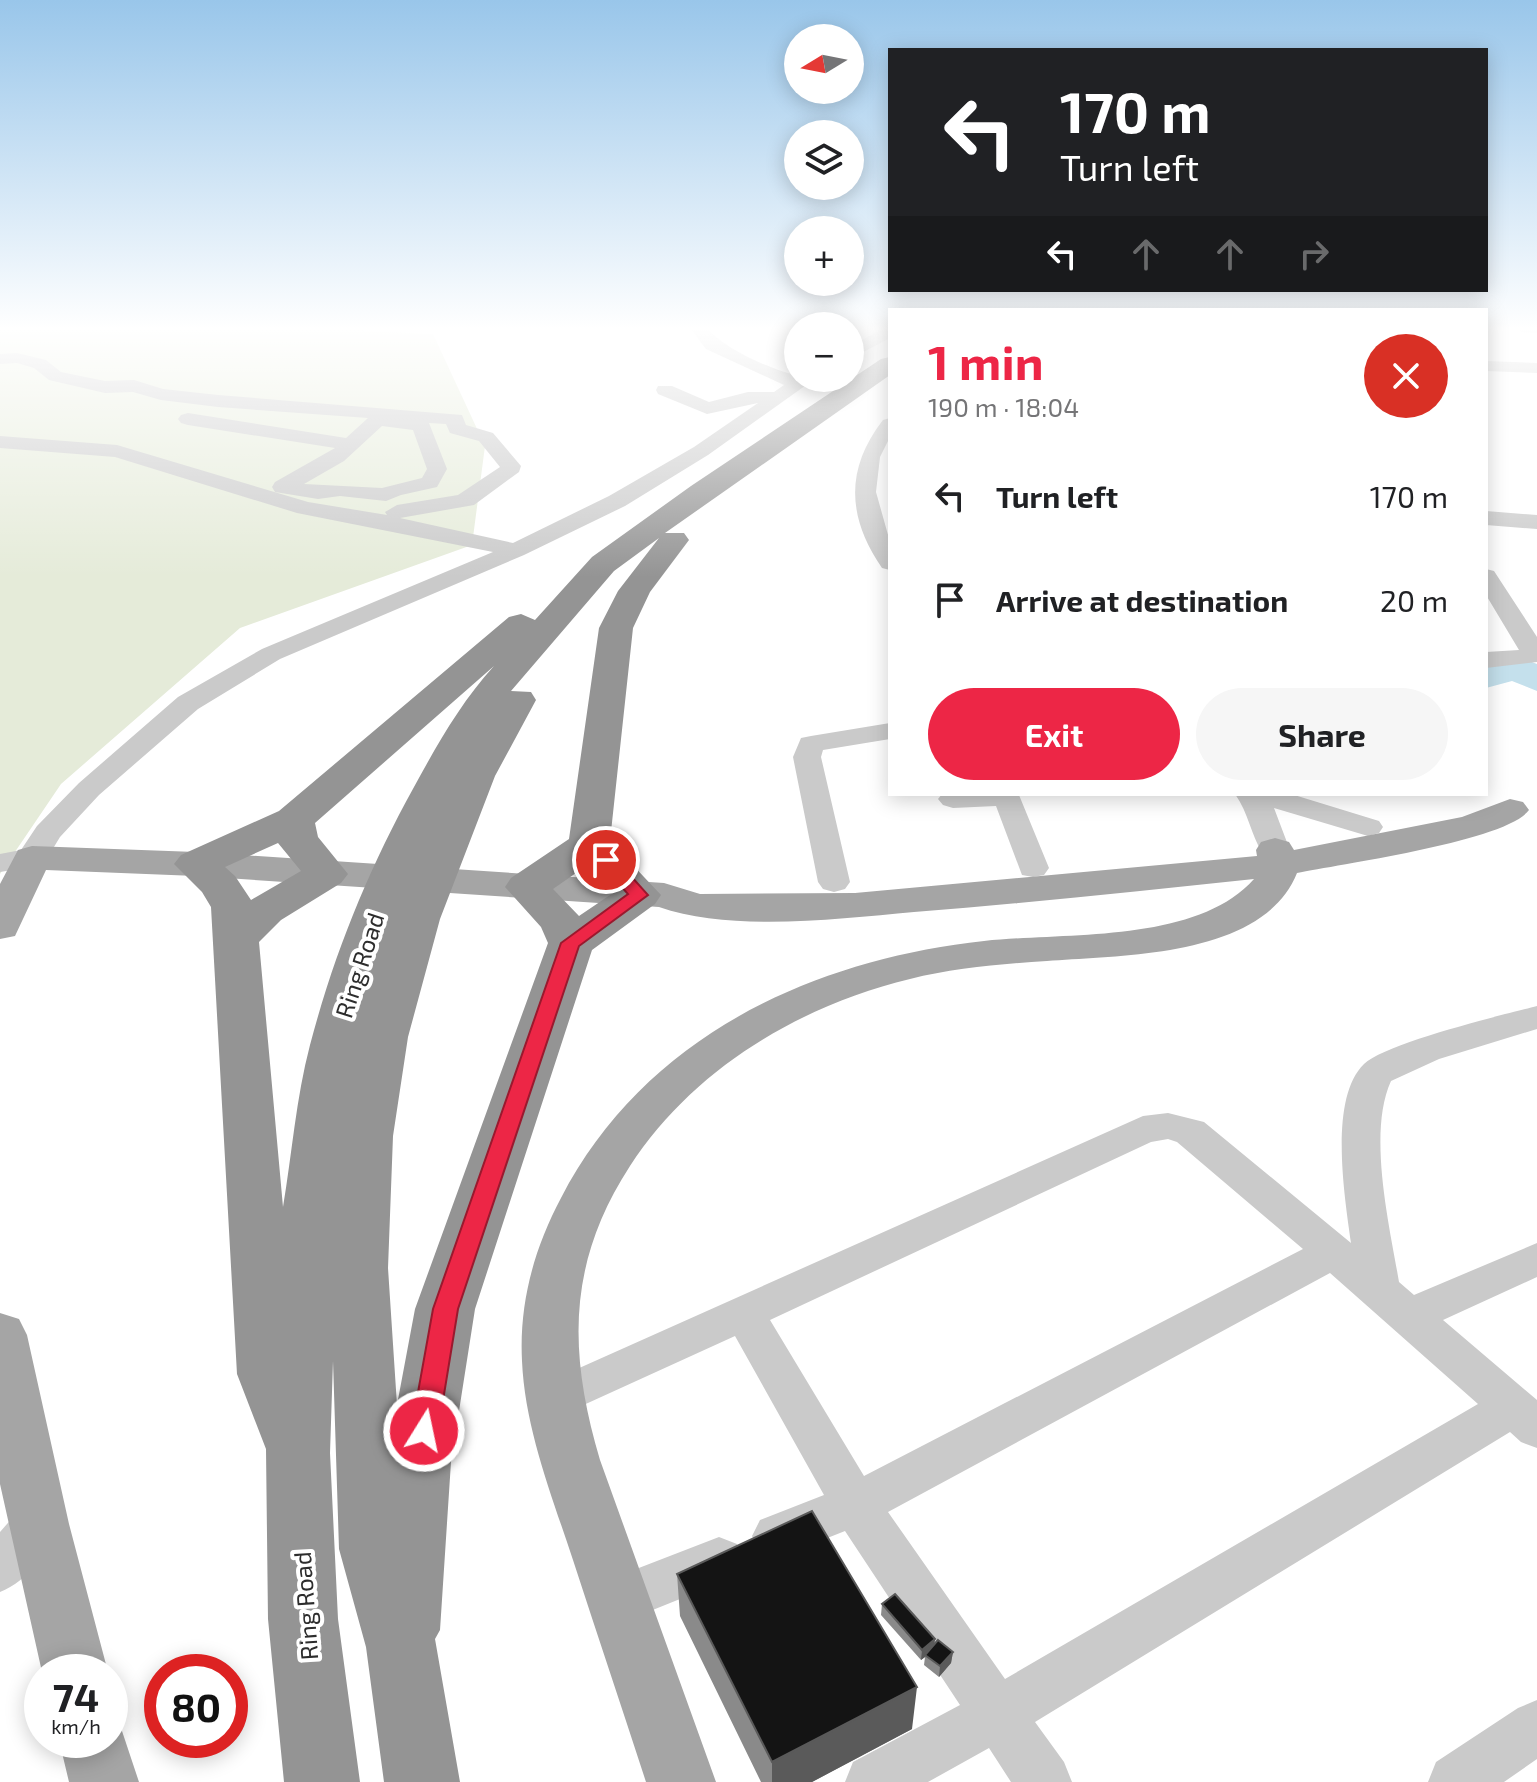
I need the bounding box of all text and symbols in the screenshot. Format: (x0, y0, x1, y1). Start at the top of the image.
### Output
north arrow (784, 24, 864, 104)
map controls (784, 24, 864, 392)
text: 170 m (1060, 77, 1211, 144)
icon: left (928, 80, 1032, 184)
button: layers (784, 120, 864, 200)
text: Turn left (1060, 145, 1199, 188)
button: + (784, 216, 864, 296)
icon: left (1040, 232, 1084, 276)
icon: ahead (1124, 232, 1168, 276)
icon: ahead (1208, 232, 1252, 276)
icon: right (1292, 232, 1336, 276)
button: − (784, 312, 864, 392)
text: 1 min (928, 332, 1044, 390)
button: close (1364, 334, 1448, 418)
text: 190 m · 18:04 (928, 391, 1079, 422)
icon: left (928, 474, 972, 518)
text: Turn left (996, 478, 1118, 514)
text: 170 m (1370, 478, 1448, 514)
icon: arrive (928, 578, 972, 622)
text: Arrive at destination (996, 582, 1288, 618)
text: 20 m (1380, 582, 1448, 618)
button: Exit (928, 688, 1180, 780)
button: Share (1196, 688, 1448, 780)
pin (572, 826, 640, 894)
icon: arrive (584, 838, 628, 882)
street label: Ring Road (328, 909, 390, 1021)
position arrow (382, 1389, 466, 1473)
street label: Ring Road (287, 1551, 323, 1661)
speed limit sign: 80 (144, 1654, 248, 1758)
text: 74 (53, 1672, 99, 1720)
text: km/h (51, 1714, 101, 1738)

